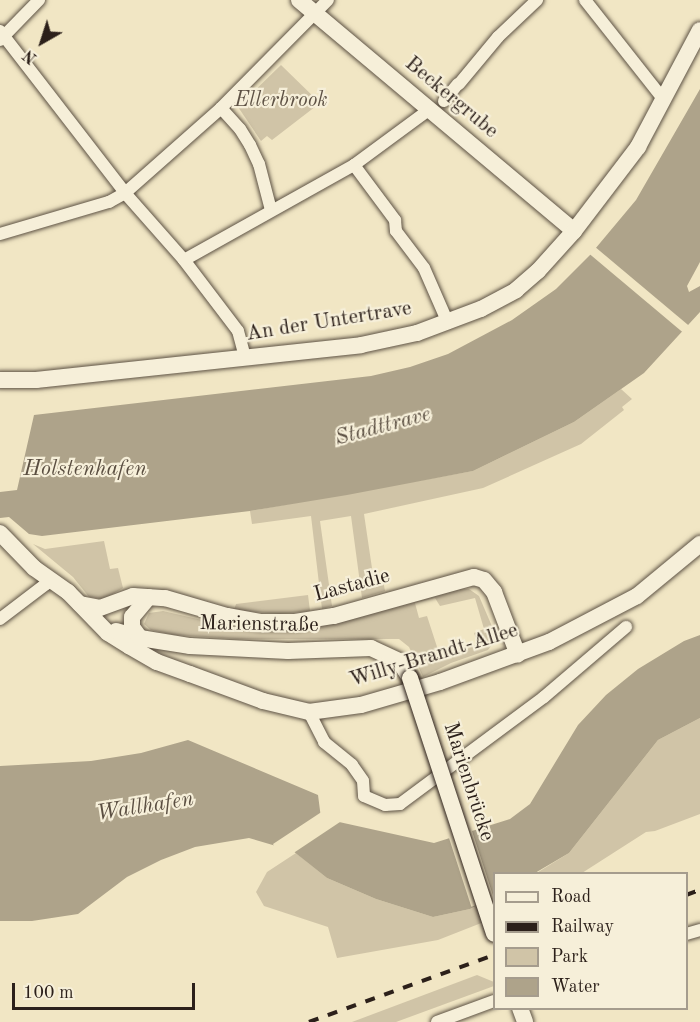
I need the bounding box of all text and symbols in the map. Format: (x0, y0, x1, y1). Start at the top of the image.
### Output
north arrow (12, 12, 72, 72)
text: N (21, 46, 40, 66)
street label: Beckergrube (399, 52, 503, 144)
park label: Ellerbrook (234, 88, 328, 114)
street label: An der Untertrave (244, 296, 414, 348)
water label: Stadttrave (332, 402, 434, 452)
water label: Holstenhafen (23, 457, 147, 483)
street label: Lastadie (311, 564, 393, 608)
street label: Marienstraße (199, 611, 319, 639)
street label: Willy-Brandt-Allee (347, 618, 521, 694)
street label: Marienbrücke (437, 719, 499, 845)
water label: Wallhafen (94, 786, 196, 828)
legend (493, 872, 688, 1010)
text: Road (551, 888, 591, 906)
text: Railway (551, 918, 614, 936)
text: Park (551, 948, 588, 966)
scale bar (15, 971, 198, 1009)
text: Water (551, 978, 600, 996)
text: 100 m (23, 984, 74, 1002)

